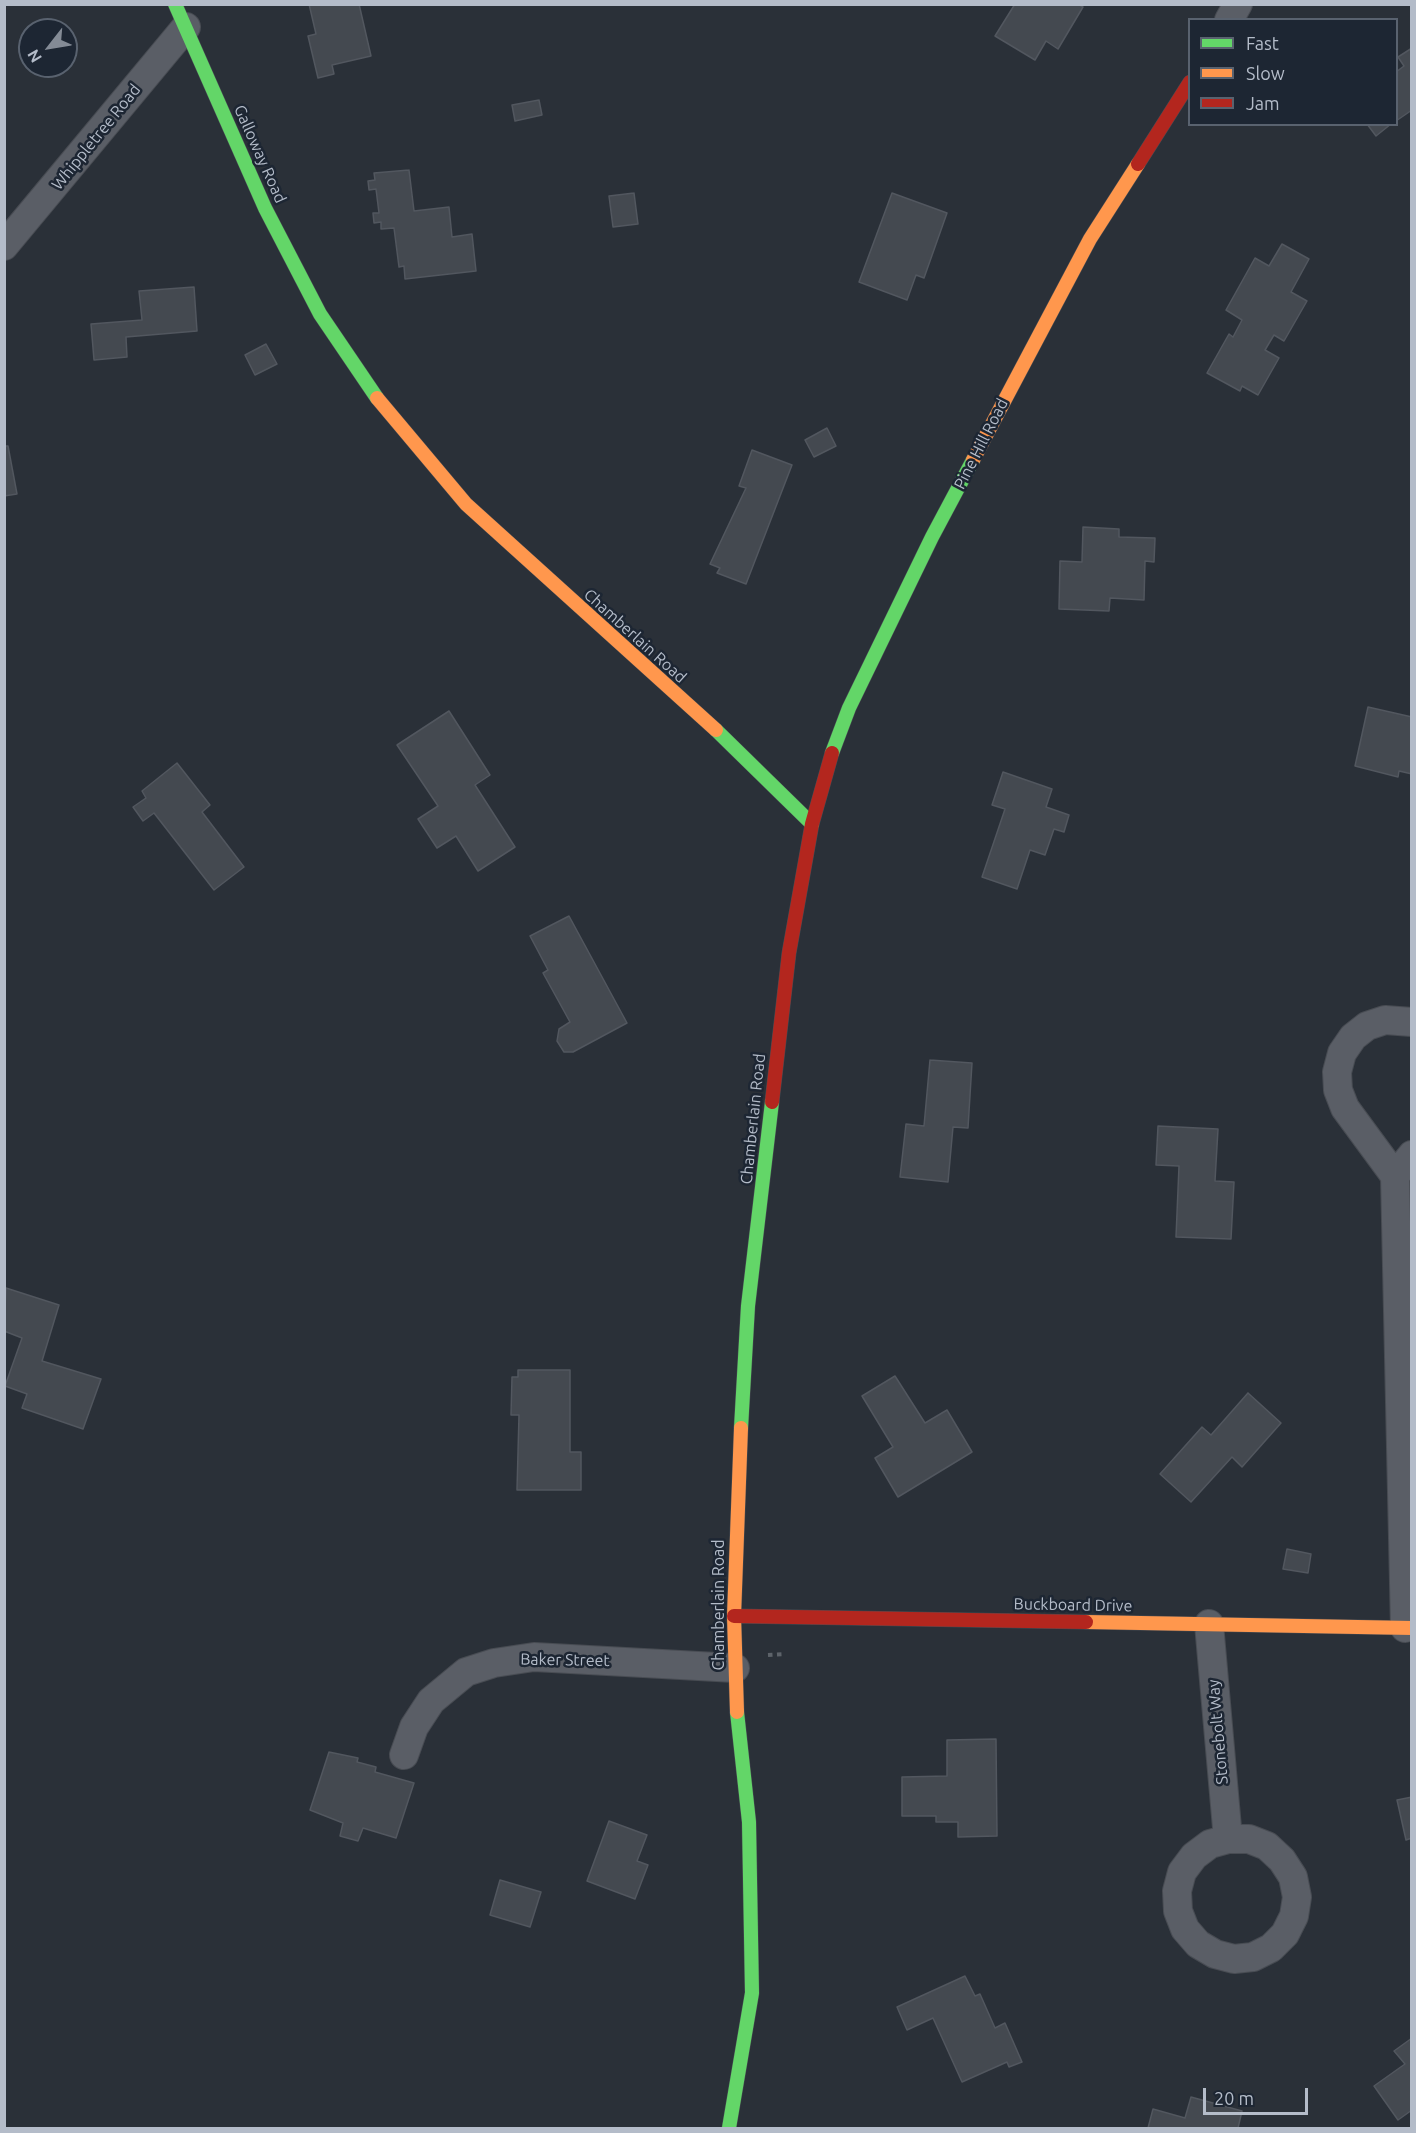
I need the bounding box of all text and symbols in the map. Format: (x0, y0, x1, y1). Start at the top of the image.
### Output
north arrow (18, 18, 78, 78)
legend (1188, 18, 1398, 126)
text: Fast (1246, 33, 1279, 53)
text: N (23, 46, 45, 66)
text: Slow (1246, 63, 1285, 83)
street label: Whippletree Road (48, 80, 144, 194)
text: Jam (1246, 93, 1280, 113)
street label: Galloway Road (230, 102, 290, 206)
street label: Pine Hill Road (950, 396, 1012, 492)
street label: Chamberlain Road (580, 585, 690, 687)
street label: Chamberlain Road (737, 1053, 769, 1185)
street label: Chamberlain Road (709, 1539, 729, 1671)
street label: Buckboard Drive (1014, 1594, 1132, 1616)
street label: Baker Street (520, 1650, 610, 1670)
street label: Stonebolt Way (1204, 1679, 1232, 1785)
scale bar (1206, 2076, 1311, 2114)
text: 20 m (1214, 2088, 1254, 2108)

